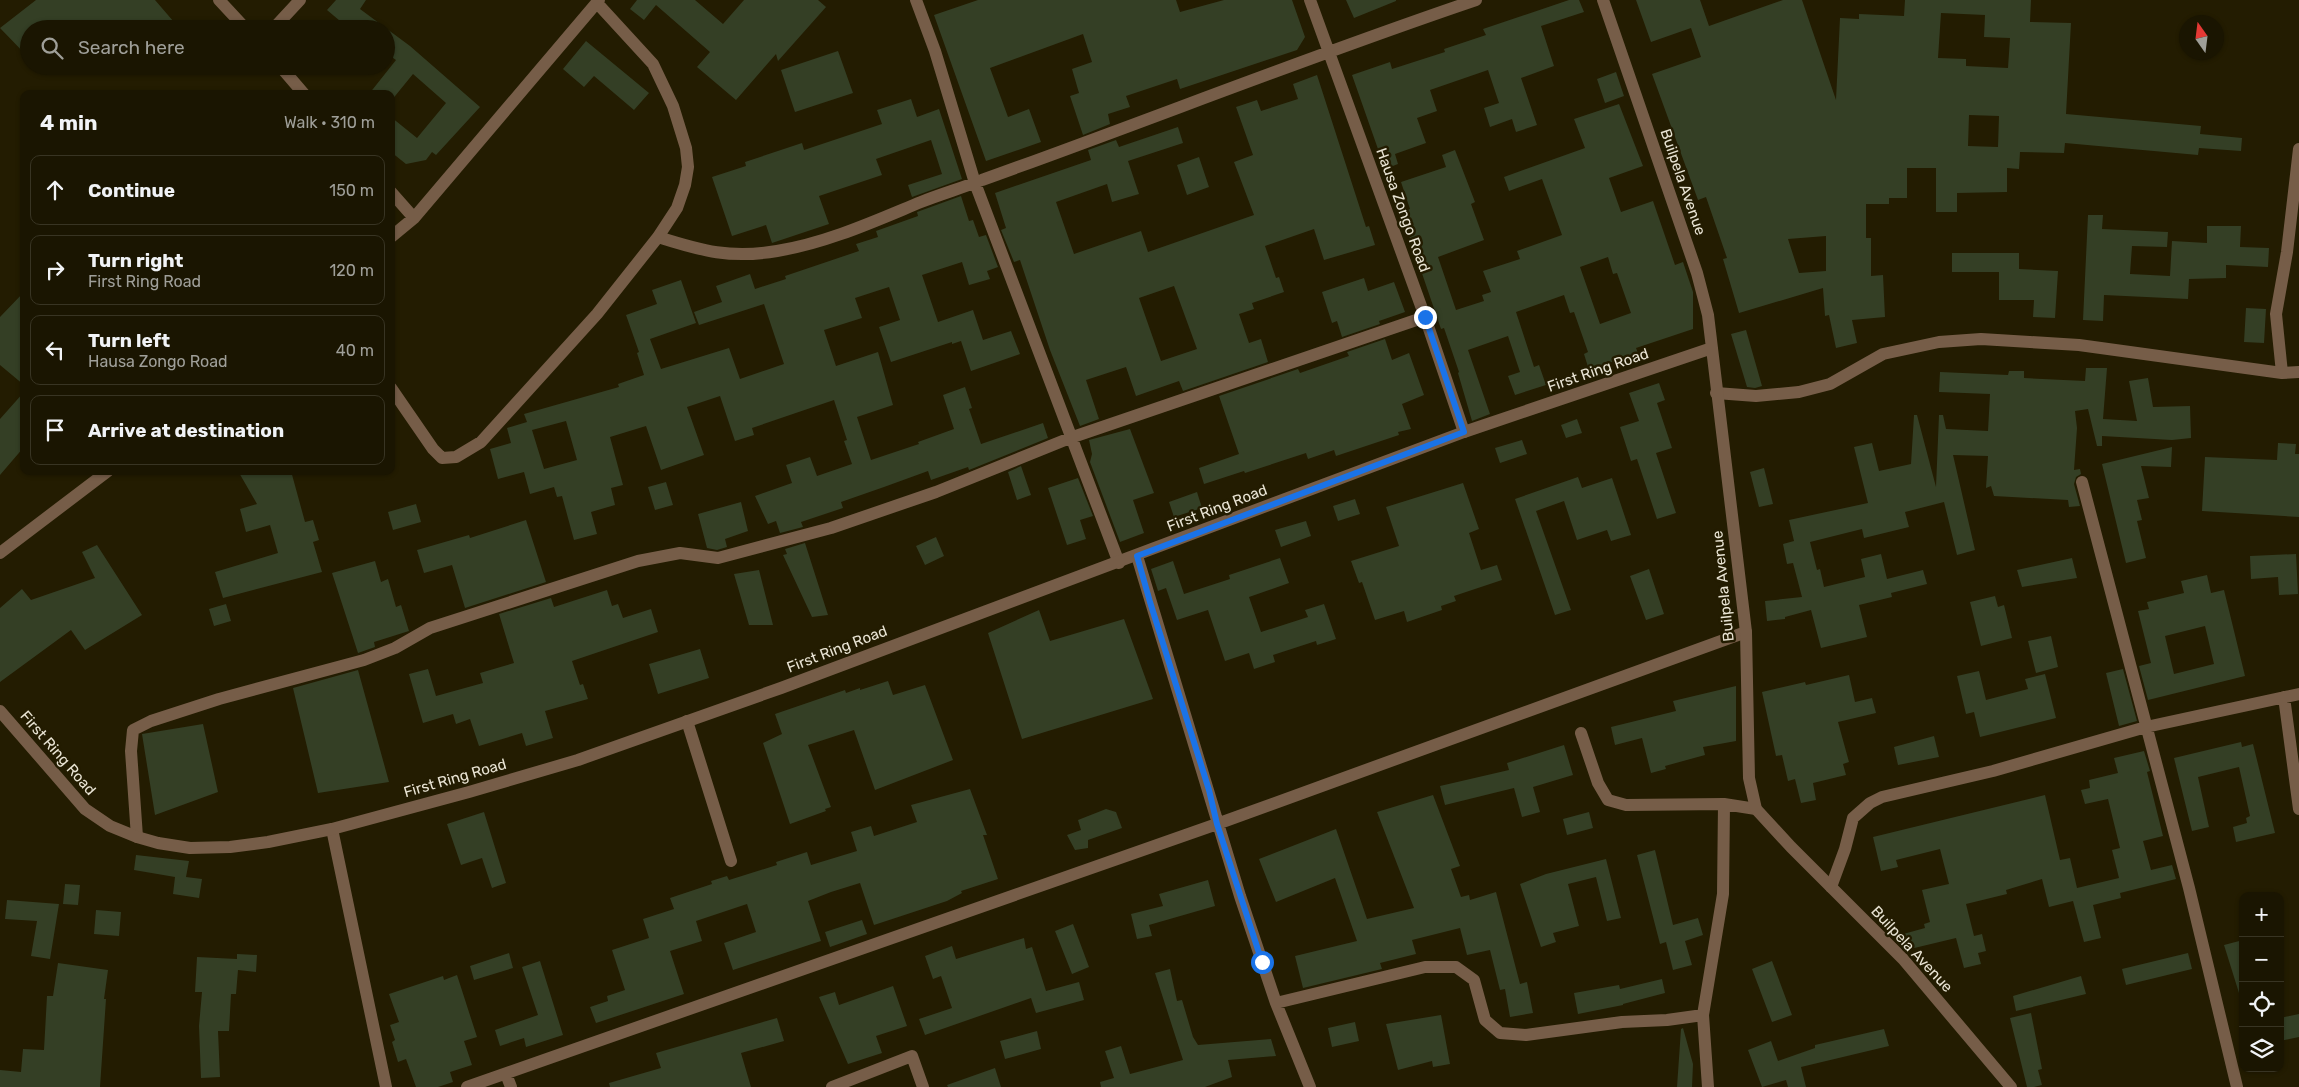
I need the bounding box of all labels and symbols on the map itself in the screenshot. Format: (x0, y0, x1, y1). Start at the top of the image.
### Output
north arrow (2179, 15, 2224, 60)
street label: Builpela Avenue (1656, 126, 1710, 238)
street label: Hausa Zongo Road (1372, 145, 1434, 275)
route end (1414, 306, 1437, 329)
street label: First Ring Road (1545, 344, 1651, 396)
street label: First Ring Road (1164, 481, 1270, 535)
street label: Builpela Avenue (1708, 530, 1738, 642)
street label: First Ring Road (784, 622, 890, 676)
street label: First Ring Road (16, 707, 100, 799)
street label: First Ring Road (402, 755, 508, 801)
street label: Builpela Avenue (1867, 902, 1957, 996)
route start (1251, 951, 1274, 974)

